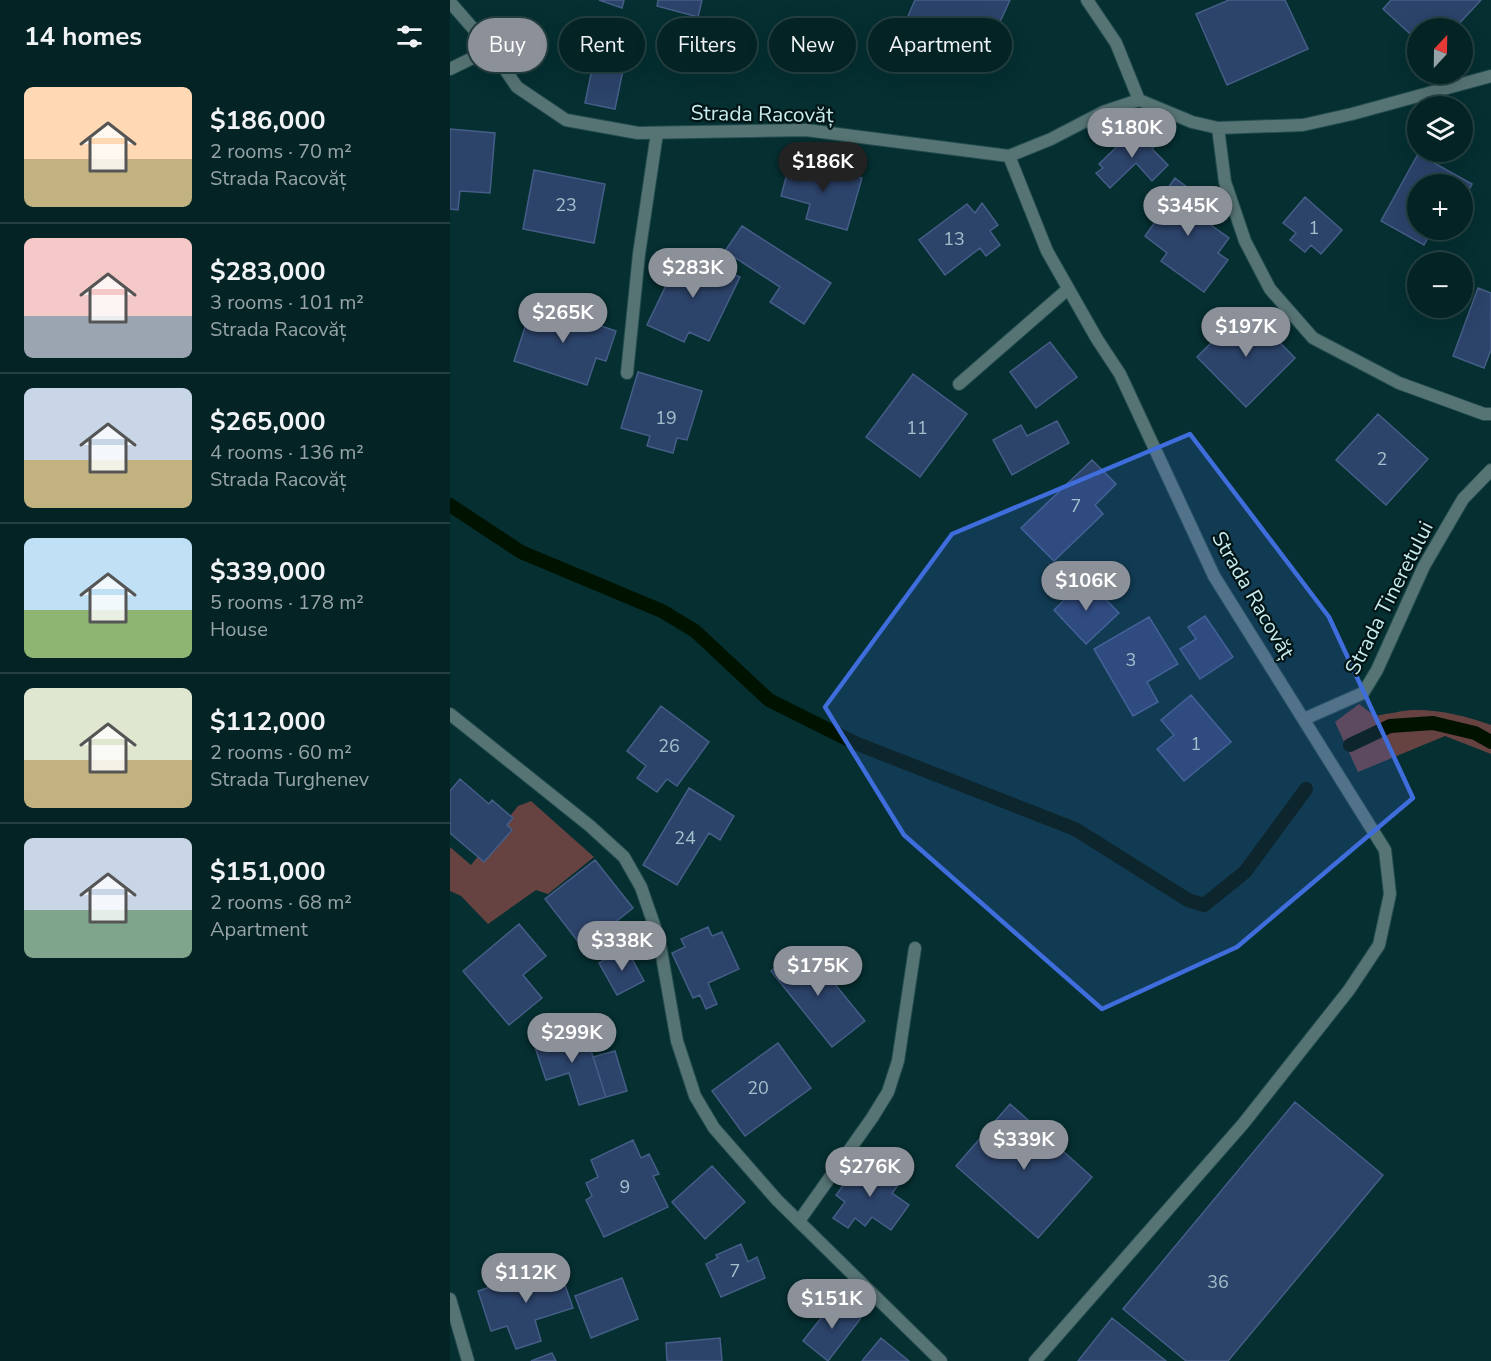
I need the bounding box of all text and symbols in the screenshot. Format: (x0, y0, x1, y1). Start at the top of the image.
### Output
chip: Buy (468, 18, 547, 72)
chip: Rent (559, 18, 645, 72)
chip: Filters (657, 18, 757, 72)
chip: New (769, 18, 856, 72)
chip: Apartment (868, 18, 1012, 72)
north arrow (1407, 18, 1473, 84)
map controls (1407, 18, 1473, 318)
text: 14 homes (24, 19, 142, 54)
icon: filters (393, 20, 426, 53)
button: layers (1407, 96, 1473, 162)
street label: Strada Racovăț (690, 99, 834, 129)
text: $186,000 (210, 103, 326, 138)
pin: $180K (1090, 108, 1174, 159)
icon: home (72, 111, 144, 183)
text: $180K (1101, 114, 1163, 141)
text: 2 rooms · 70 m² (210, 138, 352, 165)
pin: $186K (781, 142, 865, 193)
text: $186K (792, 148, 854, 175)
text: Strada Racovăț (210, 165, 346, 192)
button: + (1407, 174, 1473, 240)
pin: $345K (1146, 186, 1230, 237)
text: $345K (1157, 192, 1219, 219)
house number: 23 (555, 193, 577, 217)
house number: 1 (1309, 216, 1319, 240)
house number: 13 (943, 227, 965, 251)
pin: $283K (651, 248, 735, 299)
button: − (1407, 252, 1473, 318)
text: $283,000 (210, 254, 326, 289)
text: $283K (662, 254, 724, 281)
icon: home (72, 262, 144, 334)
text: 3 rooms · 101 m² (210, 289, 364, 316)
pin: $265K (521, 293, 605, 344)
text: $265K (532, 299, 594, 326)
pin: $197K (1204, 307, 1288, 358)
text: $197K (1215, 313, 1277, 340)
text: Strada Racovăț (210, 316, 346, 343)
text: $265,000 (210, 404, 326, 439)
house number: 19 (655, 406, 677, 430)
icon: home (72, 412, 144, 484)
house number: 11 (906, 416, 928, 440)
text: 4 rooms · 136 m² (210, 439, 364, 466)
house number: 2 (1377, 447, 1387, 471)
text: Strada Racovăț (210, 466, 346, 493)
house number: 7 (1071, 494, 1081, 518)
street label: Strada Tineretului (1338, 516, 1440, 680)
street label: Strada Racovăț (1205, 526, 1301, 664)
text: $339,000 (210, 554, 326, 589)
pin: $106K (1044, 561, 1128, 612)
icon: home (72, 562, 144, 634)
text: $106K (1055, 567, 1117, 594)
text: 5 rooms · 178 m² (210, 589, 364, 616)
text: House (210, 616, 268, 643)
house number: 3 (1126, 648, 1136, 672)
text: $112,000 (210, 704, 326, 739)
icon: home (72, 712, 144, 784)
house number: 1 (1191, 732, 1201, 756)
house number: 26 (658, 734, 680, 758)
text: 2 rooms · 60 m² (210, 739, 352, 766)
text: Strada Turghenev (210, 766, 369, 793)
house number: 24 (674, 826, 696, 850)
text: $151,000 (210, 854, 326, 889)
icon: home (72, 862, 144, 934)
text: 2 rooms · 68 m² (210, 889, 352, 916)
text: Apartment (210, 916, 308, 943)
pin: $338K (580, 921, 664, 972)
text: $338K (591, 927, 653, 954)
pin: $175K (776, 946, 860, 997)
text: $175K (787, 952, 849, 979)
pin: $299K (530, 1013, 614, 1064)
text: $299K (541, 1019, 603, 1046)
house number: 20 (747, 1076, 769, 1100)
pin: $339K (982, 1120, 1066, 1171)
text: $339K (993, 1126, 1055, 1153)
pin: $276K (828, 1147, 912, 1198)
text: $276K (839, 1153, 901, 1180)
house number: 9 (620, 1175, 630, 1199)
pin: $112K (484, 1253, 568, 1304)
text: $112K (495, 1259, 557, 1286)
house number: 7 (730, 1259, 740, 1283)
house number: 36 (1207, 1270, 1229, 1294)
pin: $151K (790, 1279, 874, 1330)
text: $151K (801, 1285, 863, 1312)

